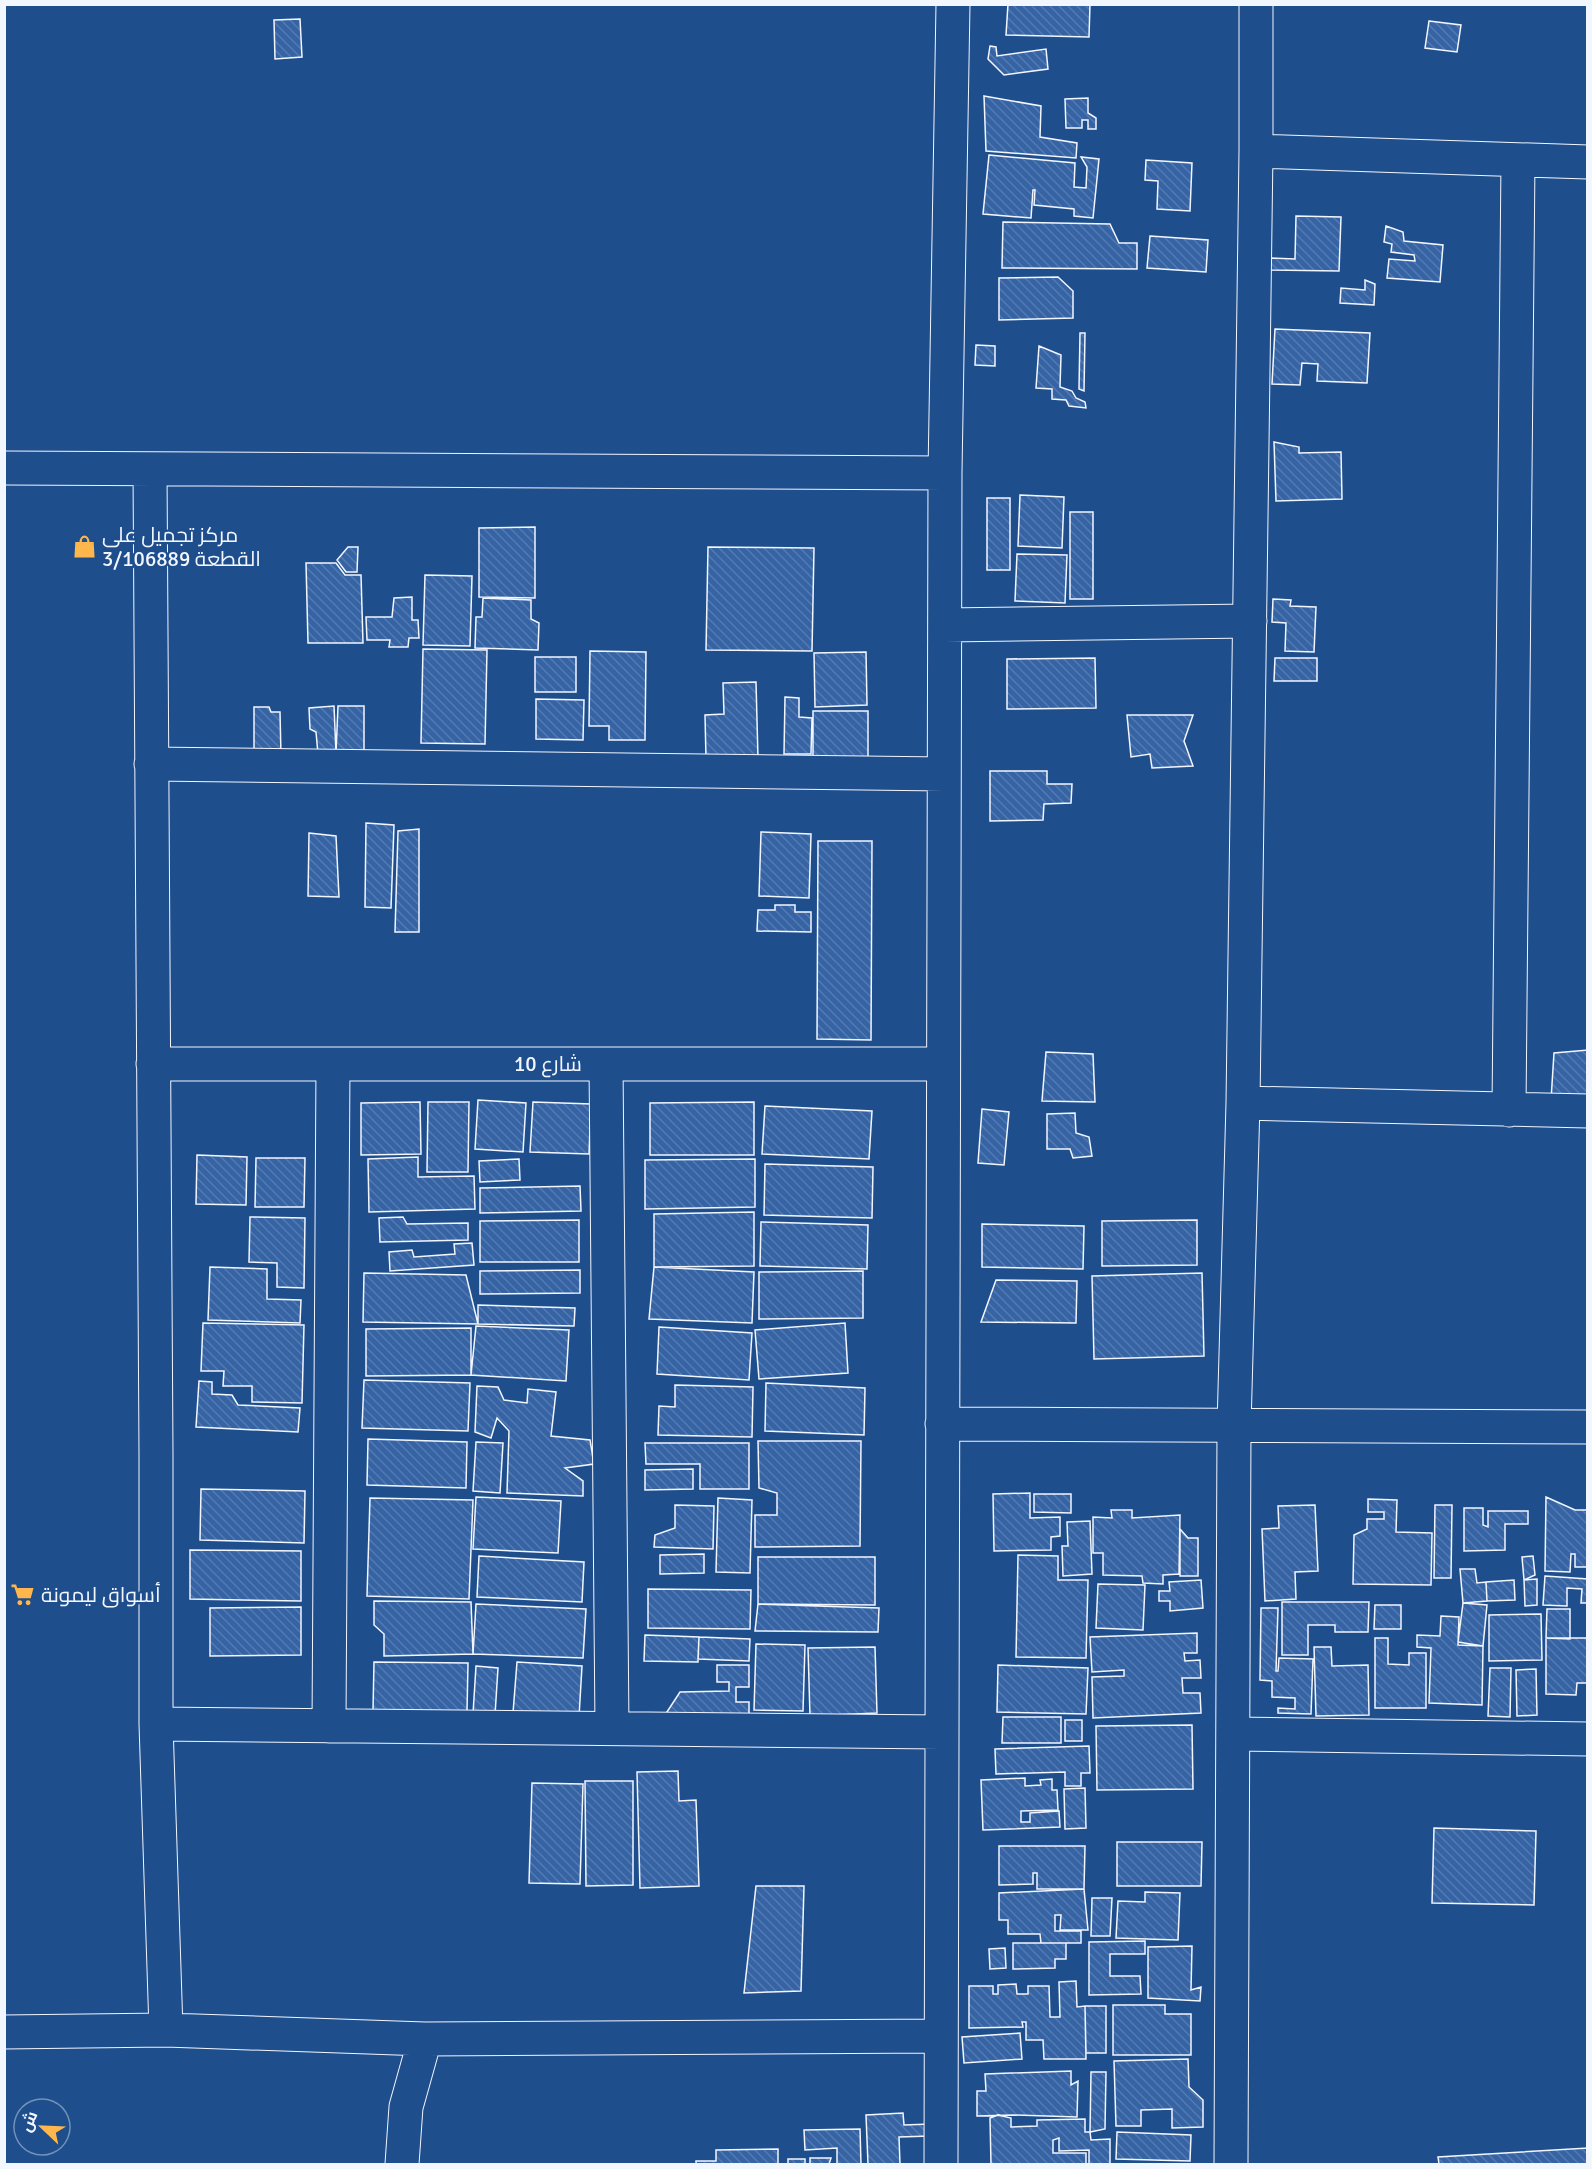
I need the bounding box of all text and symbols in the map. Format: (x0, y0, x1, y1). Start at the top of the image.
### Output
place label: مركز تجميل على القطعة 3/106889 (102, 522, 261, 572)
shop icon: مركز تجميل على القطعة 3/106889 (71, 534, 97, 560)
street label: شارع 10 (514, 1051, 582, 1078)
supermarket icon: أسواق ليمونة (10, 1582, 36, 1608)
place label: أسواق ليمونة (41, 1582, 161, 1608)
north arrow (12, 2097, 72, 2157)
text: ش (16, 2108, 42, 2135)

